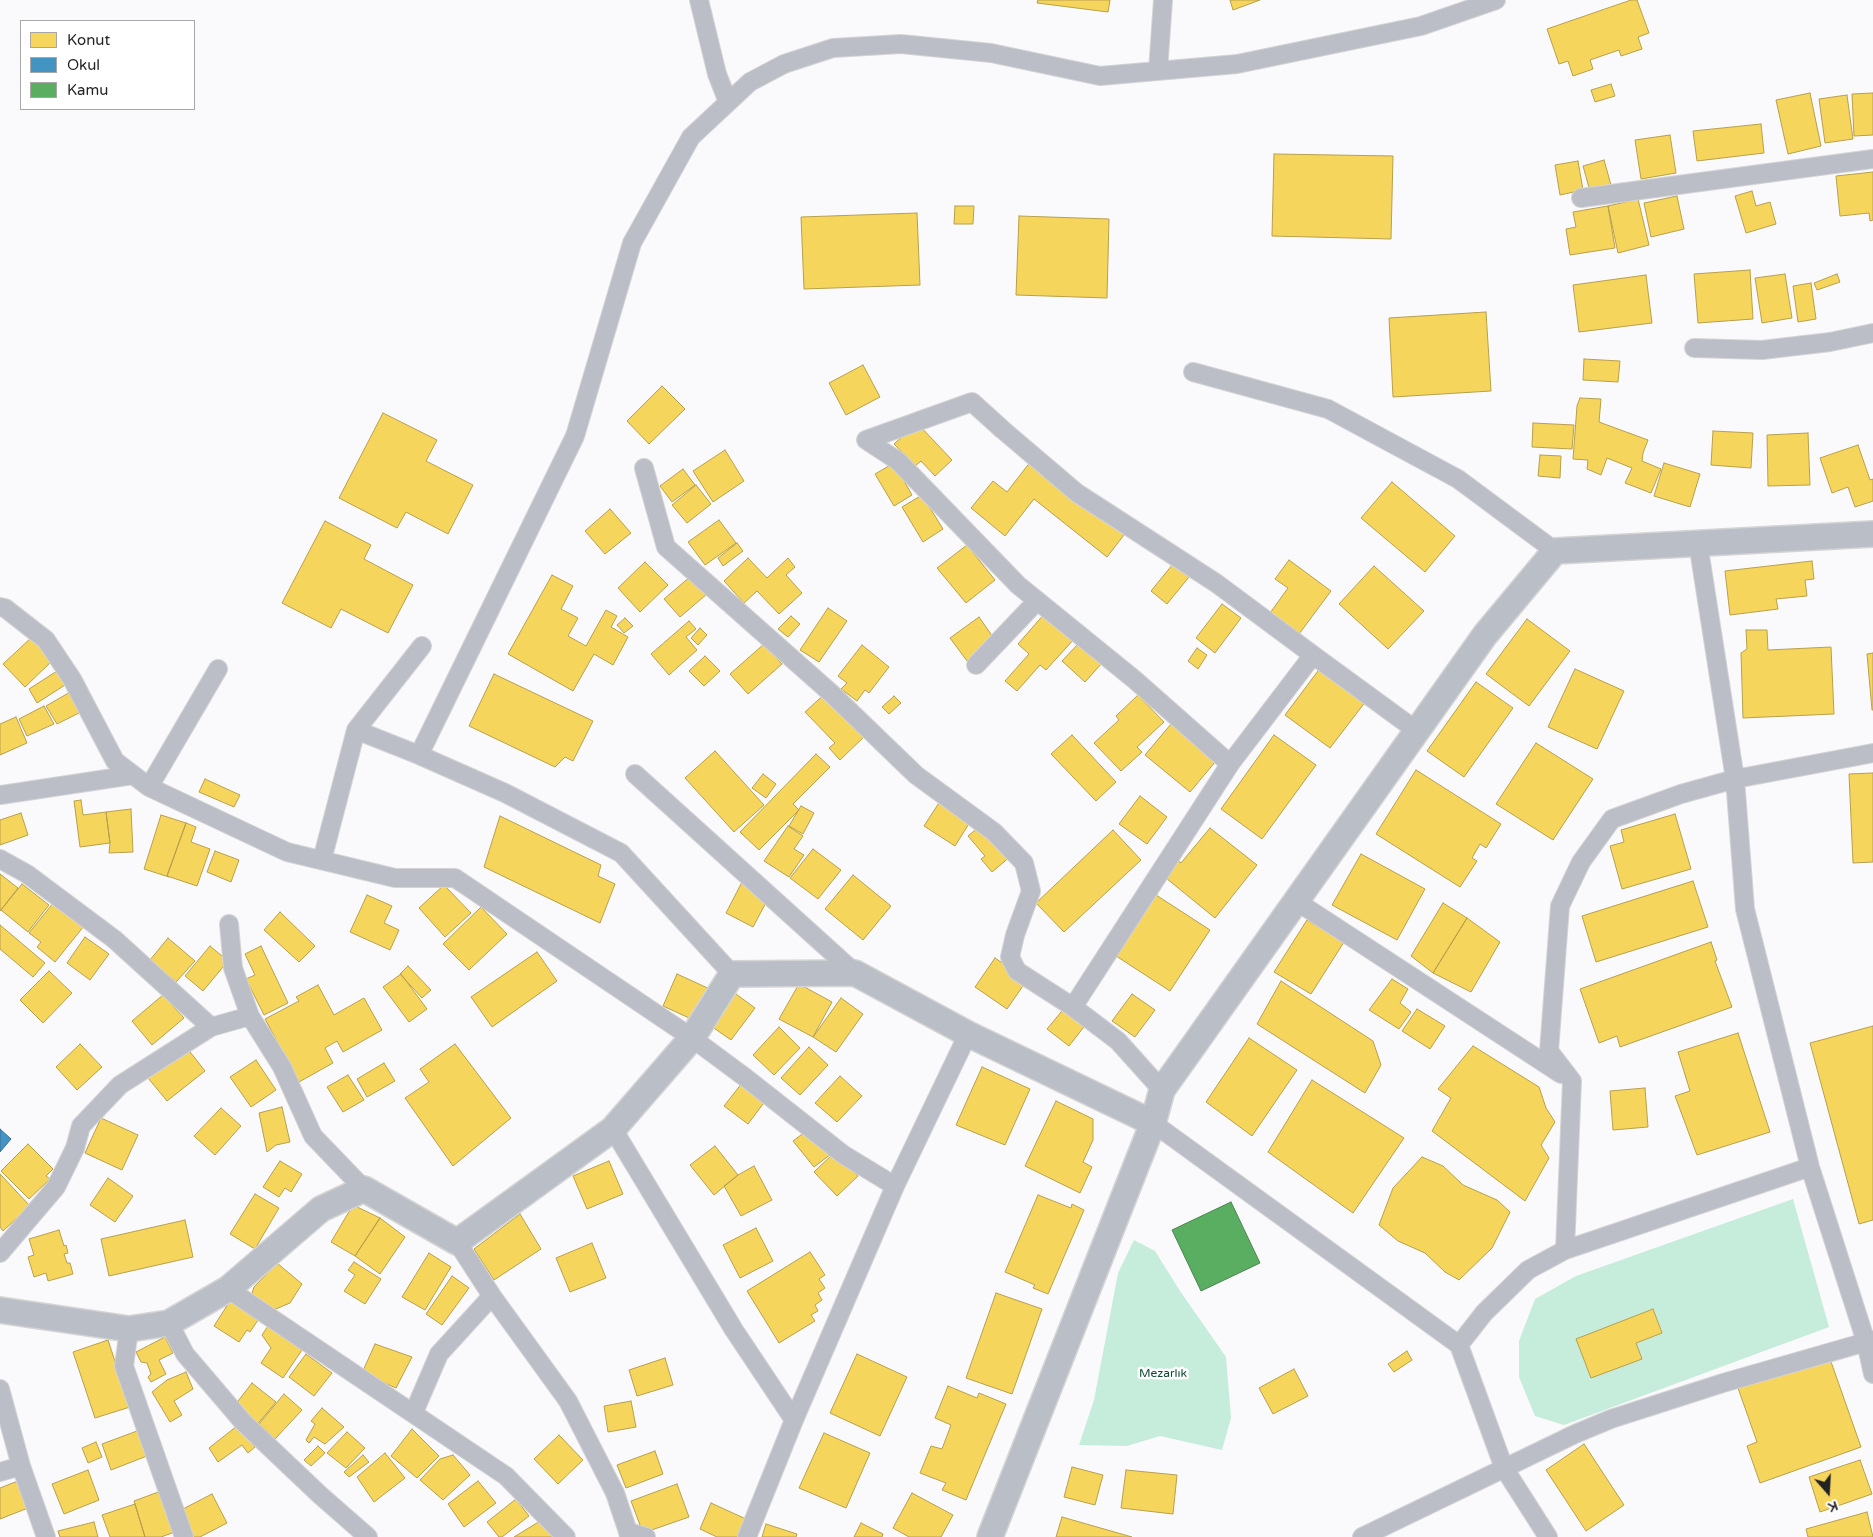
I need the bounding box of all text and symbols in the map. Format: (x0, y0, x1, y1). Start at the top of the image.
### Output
legend (20, 20, 195, 110)
text: Konut (67, 31, 110, 49)
text: Okul (67, 56, 100, 74)
text: Kamu (67, 81, 108, 99)
park label: Mezarlık (1139, 1367, 1187, 1381)
north arrow (1803, 1467, 1853, 1517)
text: K (1826, 1497, 1840, 1516)

